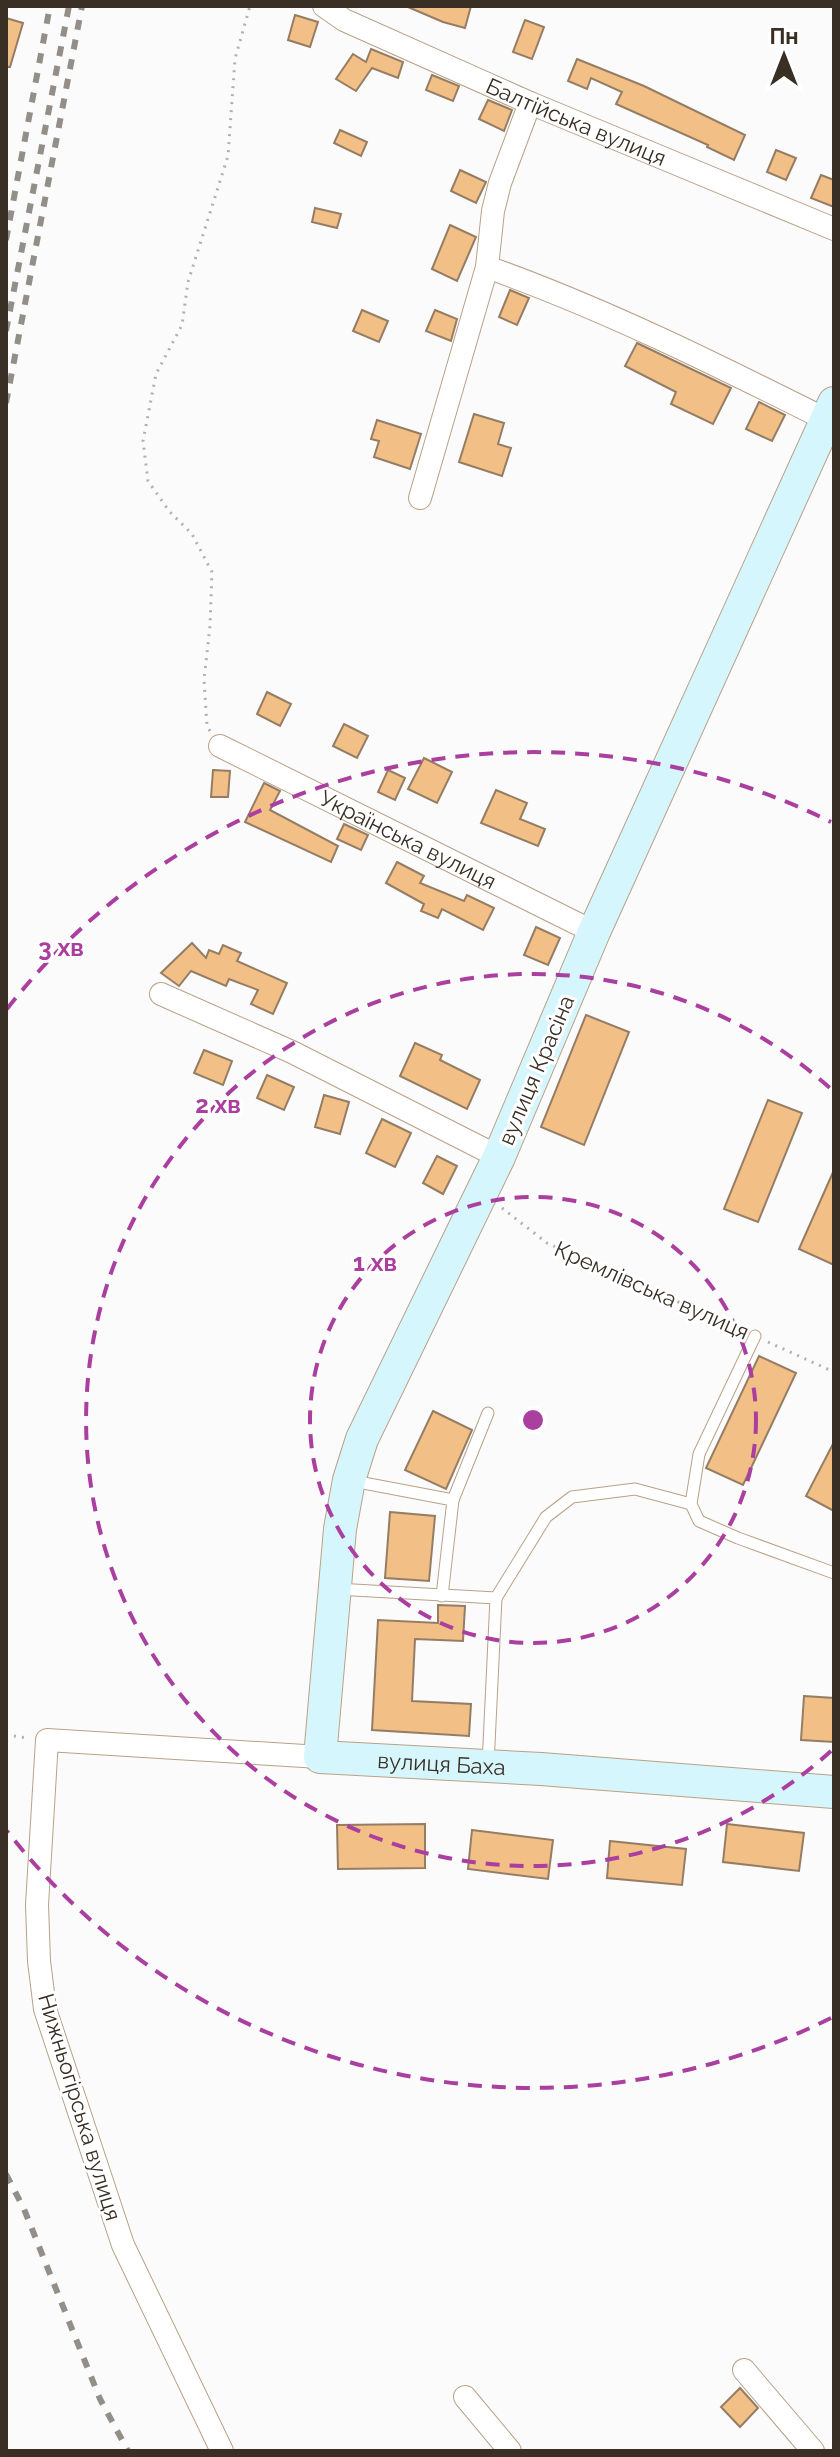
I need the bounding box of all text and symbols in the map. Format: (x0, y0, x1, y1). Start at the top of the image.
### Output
north arrow (744, 16, 824, 96)
text: Пн (769, 23, 799, 49)
street label: Балтійська вулиця (482, 72, 670, 171)
street label: Українська вулиця (316, 785, 500, 894)
text: 3 хв (38, 933, 84, 962)
street label: вулиця Красіна (493, 991, 579, 1149)
text: 2 хв (195, 1090, 241, 1119)
street label: Кремлівська вулиця (551, 1235, 753, 1345)
text: 1 хв (353, 1248, 397, 1277)
centre of rings (519, 1406, 547, 1434)
street label: вулиця Баха (377, 1747, 506, 1780)
street label: Нижньогірська вулиця (33, 1990, 127, 2224)

